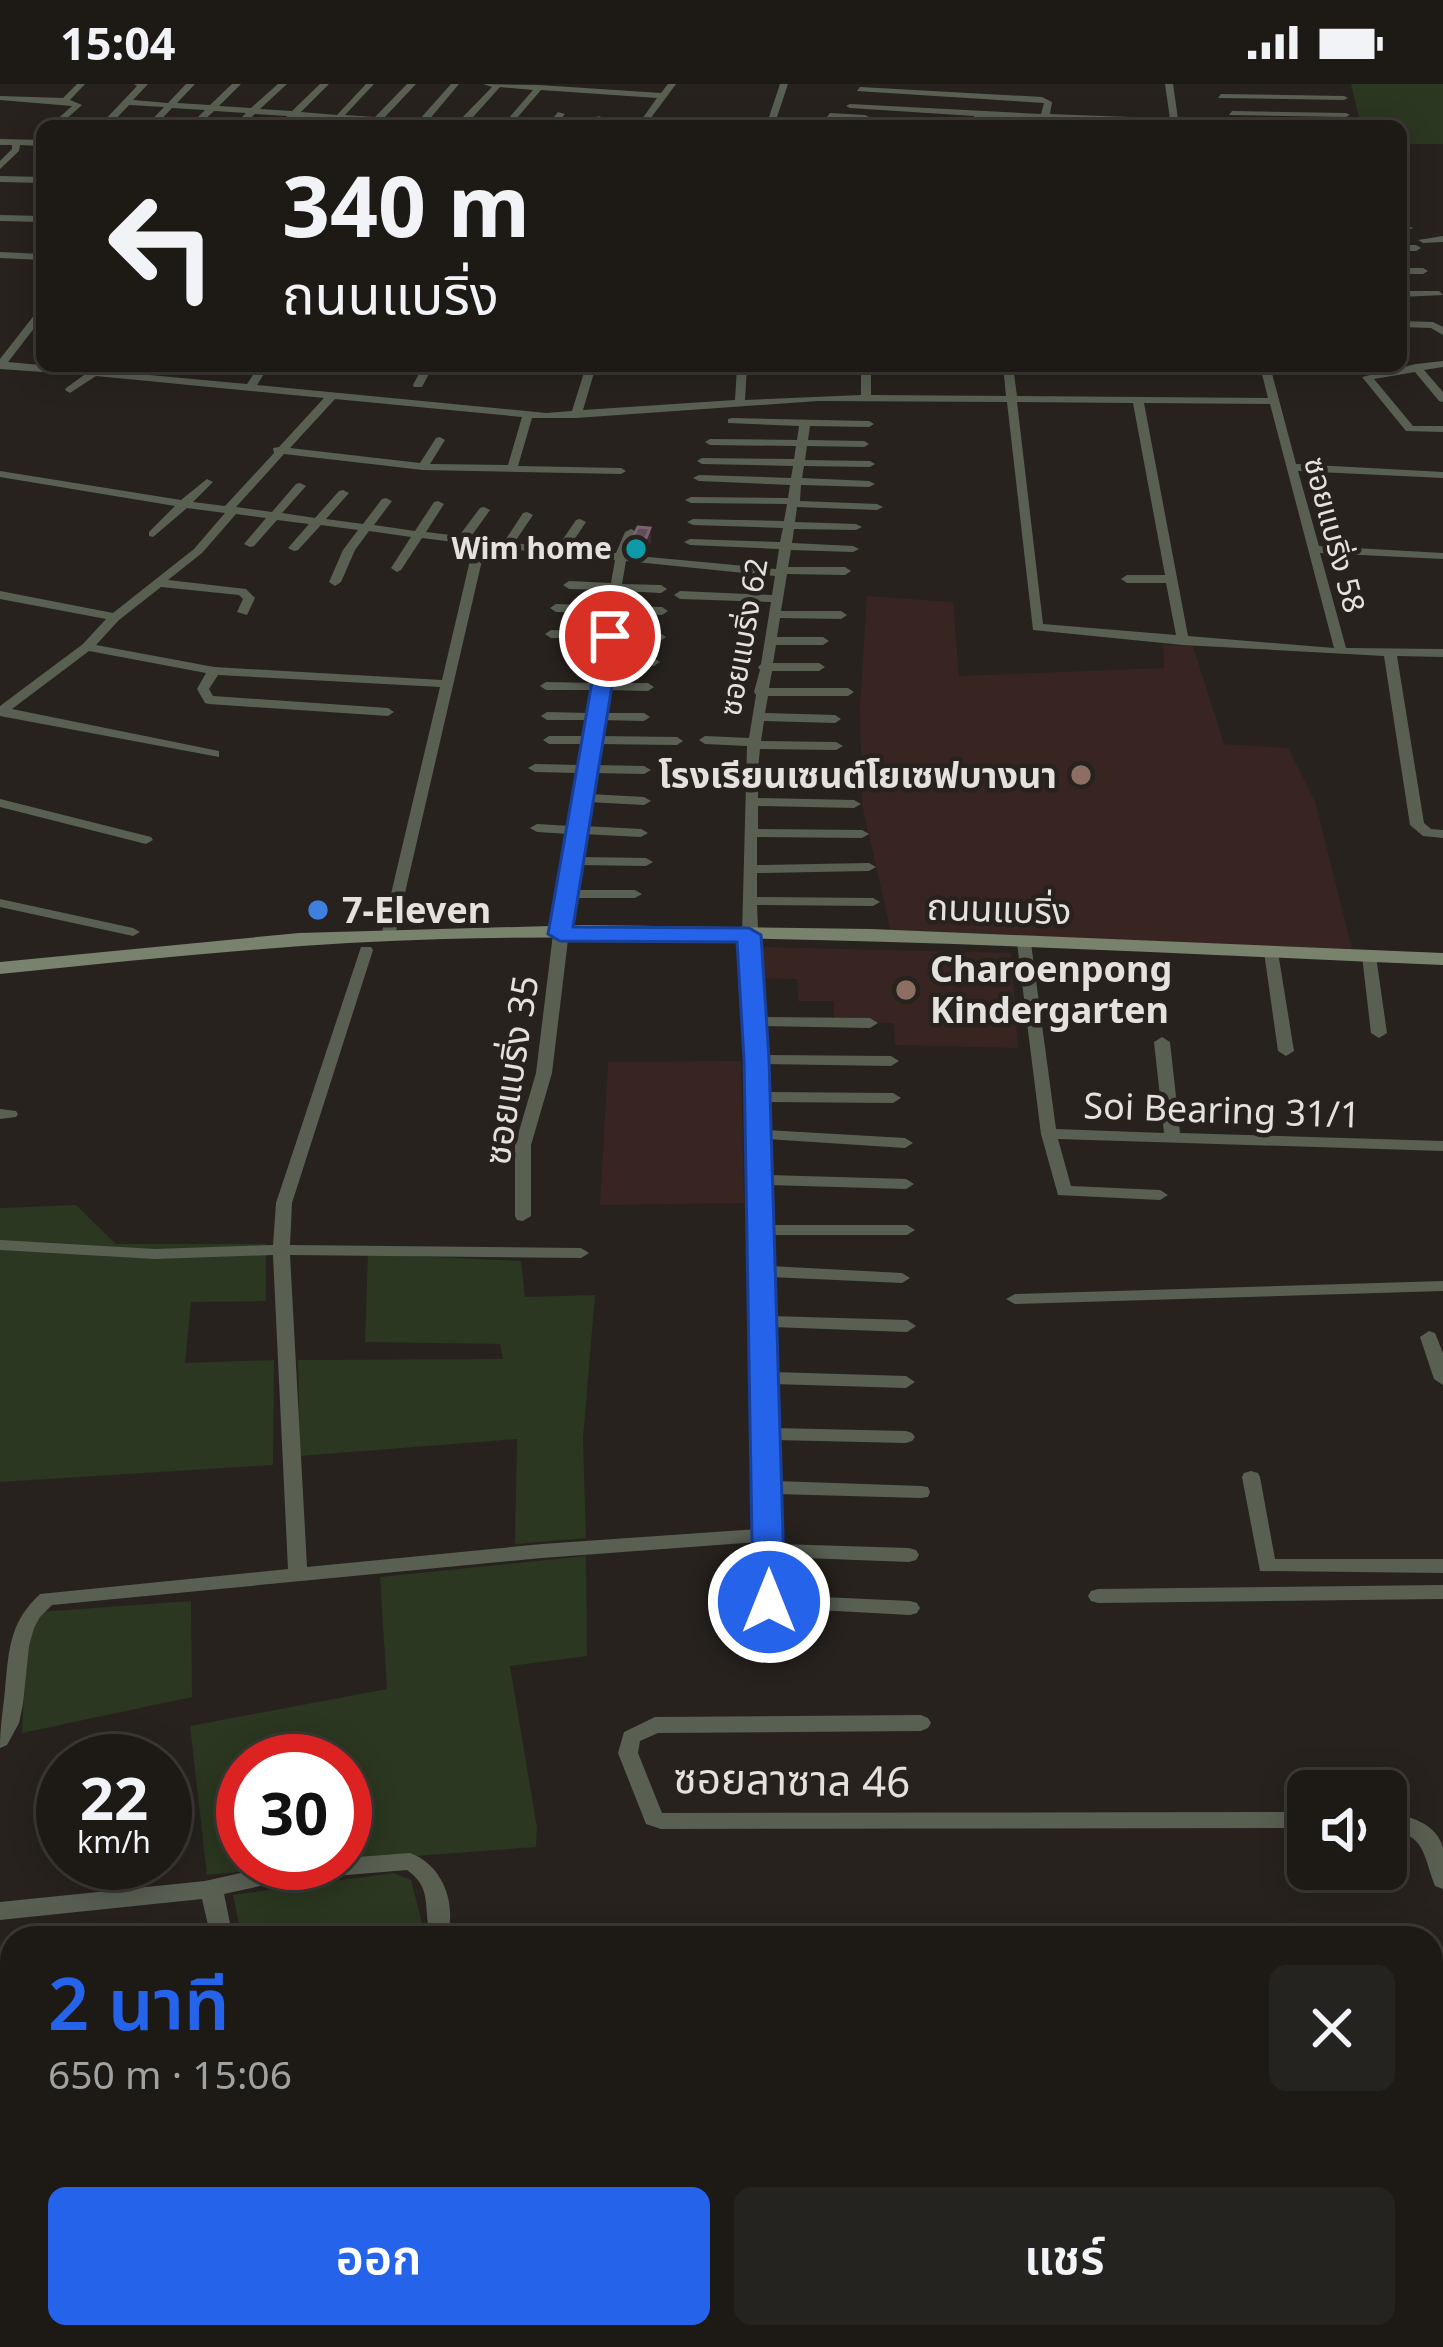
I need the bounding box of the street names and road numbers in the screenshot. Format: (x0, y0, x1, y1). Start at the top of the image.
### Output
street label: ซอยแบริ่ง 58 (1295, 452, 1376, 617)
street label: ซอยแบริ่ง 62 (708, 555, 777, 719)
street label: ถนนแบริ่ง (926, 881, 1072, 936)
street label: ซอยแบริ่ง 35 (471, 972, 550, 1168)
street label: Soi Bearing 31/1 (1083, 1080, 1361, 1139)
street label: ซอยลาซาล 46 (673, 1748, 911, 1809)

